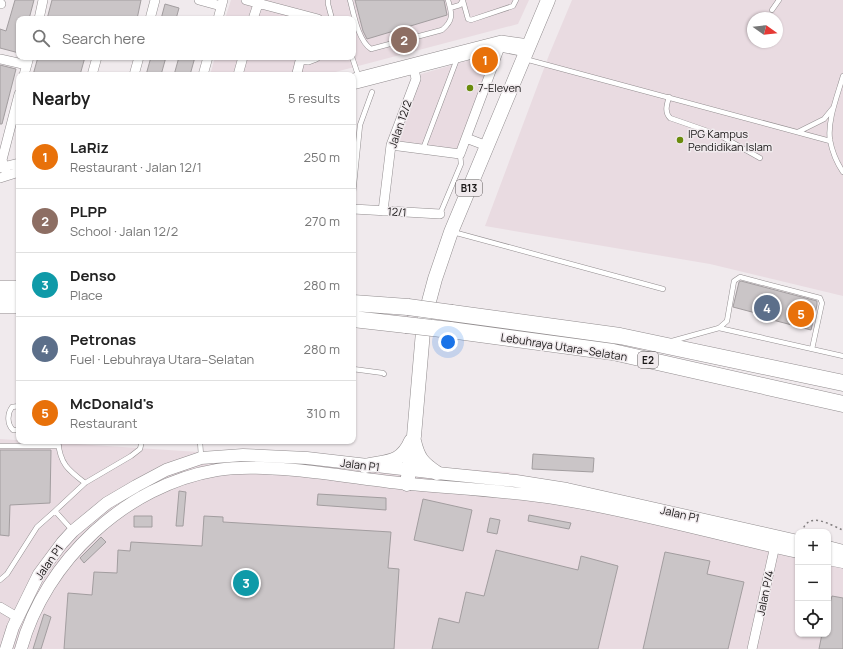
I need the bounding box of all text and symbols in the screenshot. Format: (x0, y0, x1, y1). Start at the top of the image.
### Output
north arrow (747, 12, 783, 48)
search box (16, 16, 356, 60)
pin: 2 (391, 25, 417, 55)
icon: search (30, 27, 52, 49)
text: Search here (62, 28, 145, 49)
pin: 1 (472, 45, 498, 75)
place label: 7-Eleven (478, 80, 521, 95)
marker: 7-Eleven (465, 83, 475, 93)
text: Nearby (32, 87, 90, 110)
text: 5 results (288, 89, 340, 107)
street label: Jalan 12/2 (384, 98, 415, 150)
place label: IPG Kampus Pendidikan Islam (688, 126, 772, 154)
marker: IPG Kampus Pendidikan Islam (675, 135, 685, 145)
text: LaRiz (70, 137, 109, 158)
text: 1 (42, 148, 48, 166)
text: 250 m (304, 148, 340, 166)
text: Restaurant · Jalan 12/1 (70, 158, 202, 176)
road number: B13 (456, 180, 482, 196)
text: PLPP (70, 201, 107, 222)
street label: 12/1 (387, 203, 407, 220)
text: 2 (41, 212, 49, 230)
text: 270 m (305, 212, 340, 230)
text: School · Jalan 12/2 (70, 222, 178, 240)
text: Denso (70, 265, 116, 286)
text: 3 (41, 276, 49, 294)
text: 280 m (303, 276, 340, 294)
text: Place (70, 286, 103, 304)
pin: 4 (754, 293, 780, 323)
pin: 5 (788, 299, 814, 329)
text: Petronas (70, 329, 136, 350)
street label: Lebuhraya Utara–Selatan (500, 329, 628, 364)
your location (438, 332, 458, 352)
text: 4 (41, 340, 49, 358)
text: 280 m (303, 340, 340, 358)
text: Fuel · Lebuhraya Utara–Selatan (70, 350, 254, 368)
road number: E2 (638, 352, 658, 368)
text: McDonald's (70, 393, 154, 414)
text: 5 (41, 404, 49, 422)
text: 310 m (306, 404, 340, 422)
text: Restaurant (70, 414, 137, 432)
street label: Jalan P1 (340, 455, 381, 474)
street label: Jalan P1 (659, 502, 701, 525)
map controls (795, 529, 831, 637)
button: + (795, 529, 831, 565)
street label: Jalan P1 (31, 541, 66, 582)
button: − (795, 565, 831, 601)
pin: 3 (233, 568, 259, 598)
street label: Jalan P/4 (752, 569, 777, 617)
button: locate (795, 601, 831, 637)

